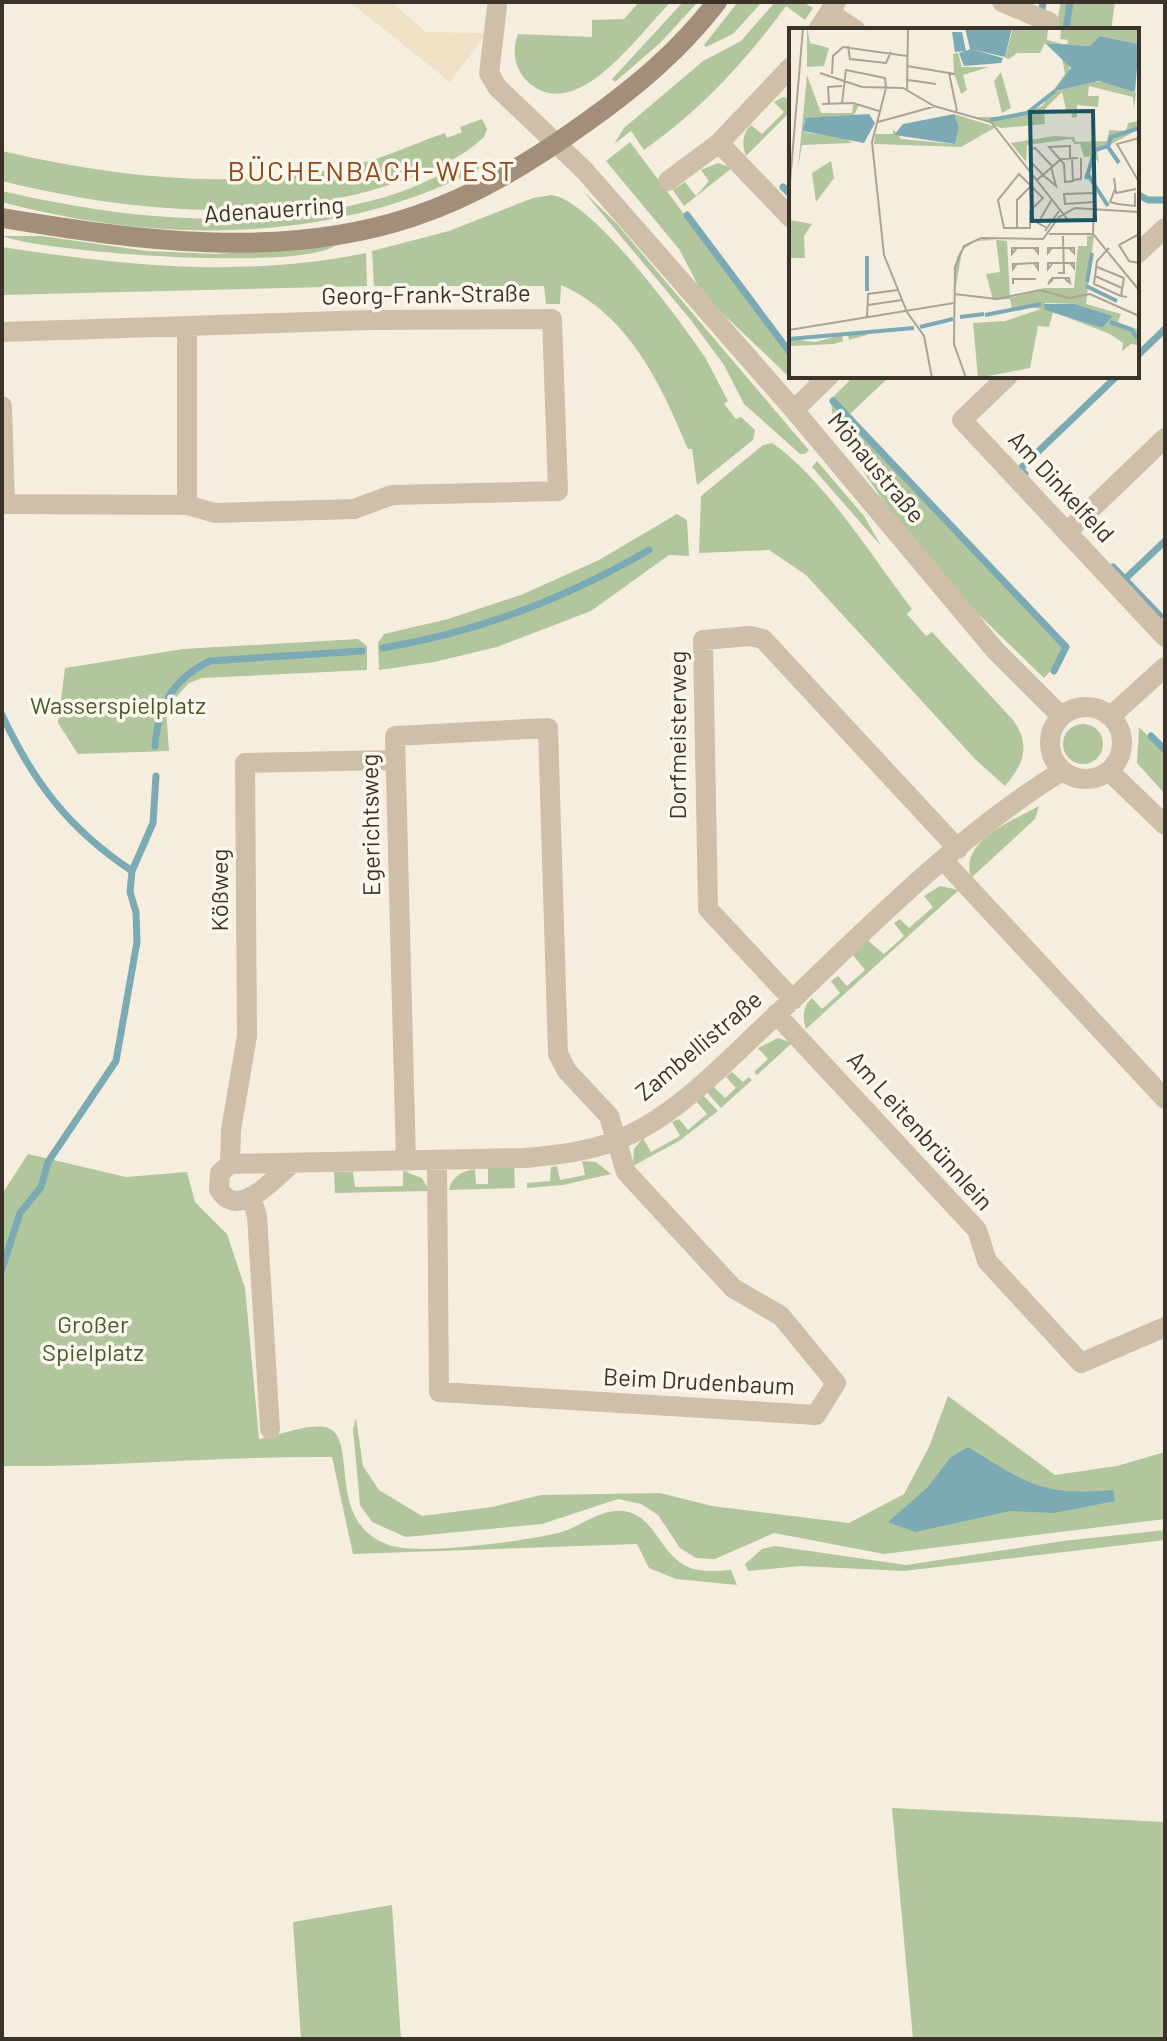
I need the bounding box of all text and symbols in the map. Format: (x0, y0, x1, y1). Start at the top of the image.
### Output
inset map (789, 28, 1139, 378)
district label: BÜCHENBACH-WEST (228, 153, 516, 187)
street label: Adenauerring (203, 189, 345, 228)
street label: Georg-Frank-Straße (321, 277, 531, 310)
street label: Mönaustraße (823, 406, 932, 528)
street label: Am Dinkelfeld (1003, 424, 1121, 548)
street label: Dorfmeisterweg (662, 651, 691, 819)
park label: Wasserspielplatz (30, 690, 206, 719)
street label: Egerichtsweg (354, 754, 385, 897)
street label: Kößweg (204, 849, 233, 931)
street label: Zambellistraße (629, 984, 767, 1106)
street label: Am Leitenbrünnlein (842, 1045, 1000, 1215)
park label: Großer Spielplatz (42, 1309, 144, 1366)
street label: Beim Drudenbaum (602, 1361, 796, 1400)

